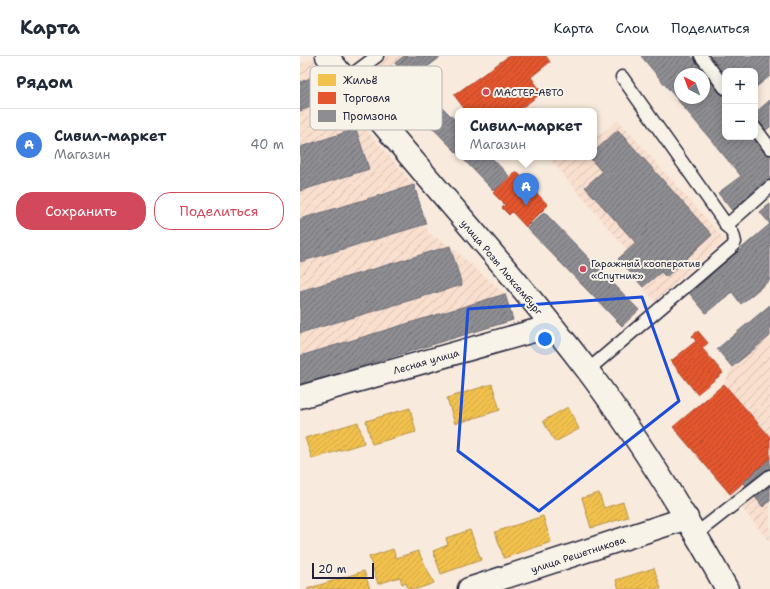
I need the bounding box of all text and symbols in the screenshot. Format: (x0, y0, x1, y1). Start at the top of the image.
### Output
text: Карта (20, 15, 80, 40)
text: Карта (553, 19, 594, 37)
text: Слои (616, 19, 649, 37)
text: Поделиться (671, 19, 750, 37)
legend (310, 66, 442, 130)
north arrow (674, 68, 710, 104)
map controls (722, 68, 758, 140)
button: + (722, 68, 758, 104)
text: Рядом (16, 71, 73, 93)
text: Жильё (343, 73, 378, 88)
place label: МАСТЕР-АВТО (494, 86, 564, 99)
marker: МАСТЕР-АВТО (481, 87, 491, 97)
text: Торговля (343, 91, 390, 106)
button: − (722, 104, 758, 140)
popup (455, 108, 597, 160)
text: Промзона (343, 109, 397, 124)
text: Сивил-маркет (470, 116, 582, 136)
text: Сивил-маркет (54, 126, 166, 146)
text: A (24, 136, 34, 153)
text: 40 m (250, 136, 284, 153)
text: Магазин (470, 136, 526, 153)
text: Магазин (54, 146, 110, 163)
pin: A (513, 173, 539, 206)
button: Сохранить (16, 192, 146, 230)
button: Поделиться (154, 192, 284, 230)
street label: улица Розы Люксембург (458, 217, 546, 318)
place label: Гаражный кооператив «Спутник» (591, 257, 700, 282)
marker: Гаражный кооператив «Спутник» (578, 264, 588, 274)
your location (535, 329, 555, 349)
street label: Лесная улица (392, 346, 461, 377)
street label: улица Решетникова (529, 533, 628, 576)
scale bar (312, 561, 374, 580)
text: 20 m (318, 562, 346, 577)

